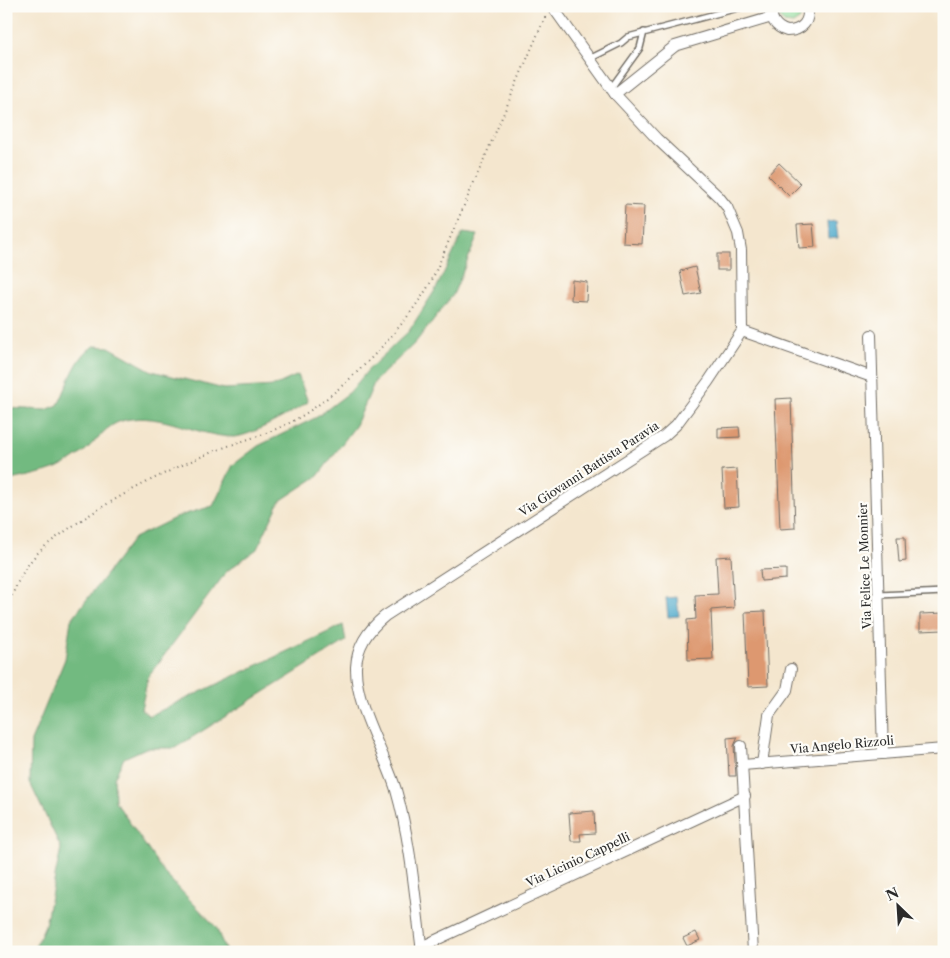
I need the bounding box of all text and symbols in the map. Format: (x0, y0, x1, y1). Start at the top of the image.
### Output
street label: Via Giovanni Battista Paravia (515, 417, 662, 520)
street label: Via Felice Le Monnier (855, 503, 874, 631)
street label: Via Angelo Rizzoli (788, 732, 895, 757)
street label: Via Licinio Cappelli (523, 829, 632, 891)
north arrow (872, 880, 922, 930)
text: N (883, 883, 902, 905)

